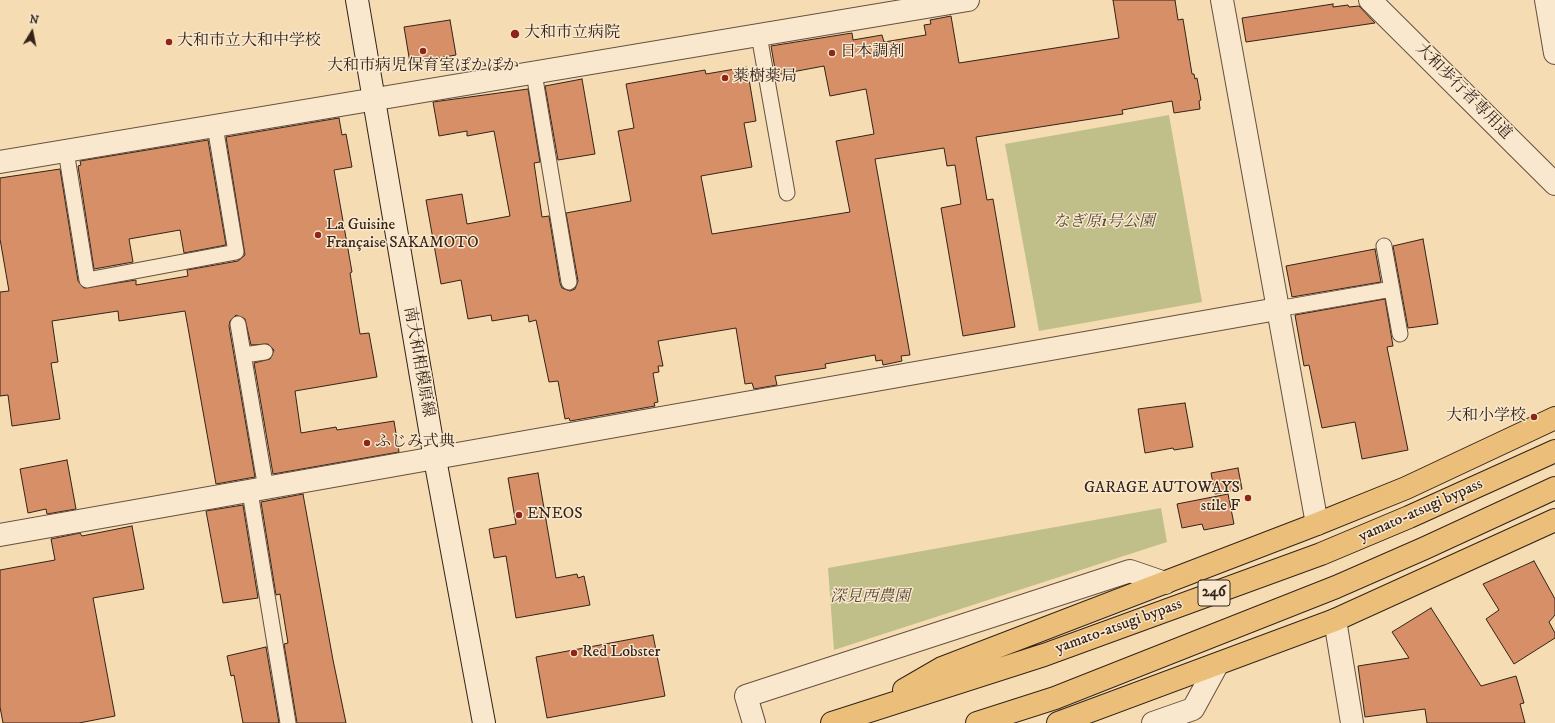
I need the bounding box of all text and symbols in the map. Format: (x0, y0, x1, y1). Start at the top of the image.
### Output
north arrow (12, 12, 52, 52)
text: N (28, 13, 40, 28)
place label: 大和市立病院 (524, 24, 620, 44)
marker: 大和市立病院 (509, 28, 521, 40)
place label: 大和市立大和中学校 (177, 32, 321, 52)
marker: 大和市立大和中学校 (164, 37, 174, 47)
street label: 大和歩行者専用道 (1411, 40, 1515, 144)
place label: 日本調剤 (840, 43, 904, 63)
marker: 大和市病児保育室ぽかぽか (418, 46, 428, 56)
marker: 日本調剤 (827, 48, 837, 58)
place label: 大和市病児保育室ぽかぽか (327, 57, 519, 77)
place label: 薬樹薬局 (733, 68, 797, 88)
marker: 薬樹薬局 (720, 73, 730, 83)
park label: なぎ原1号公園 (1053, 213, 1155, 233)
place label: La Guisine Française SAKAMOTO (326, 216, 479, 254)
marker: La Guisine Française SAKAMOTO (313, 230, 323, 240)
street label: 南大和相模原線 (399, 305, 437, 419)
place label: 大和小学校 (1446, 407, 1526, 427)
marker: 大和小学校 (1529, 412, 1539, 422)
place label: ふじみ式典 (375, 433, 455, 453)
marker: ふじみ式典 (362, 438, 372, 448)
street label: yamato-atsugi bypass (1356, 475, 1486, 547)
place label: GARAGE AUTOWAYS stile F (1084, 479, 1240, 517)
marker: GARAGE AUTOWAYS stile F (1243, 493, 1253, 503)
place label: ENEOS (527, 505, 583, 525)
marker: ENEOS (514, 510, 524, 520)
road number: 246 (1198, 580, 1230, 606)
park label: 深見西農園 (830, 588, 910, 608)
street label: yamato-atsugi bypass (1053, 595, 1185, 659)
place label: Red Lobster (582, 643, 660, 663)
marker: Red Lobster (569, 648, 579, 658)

